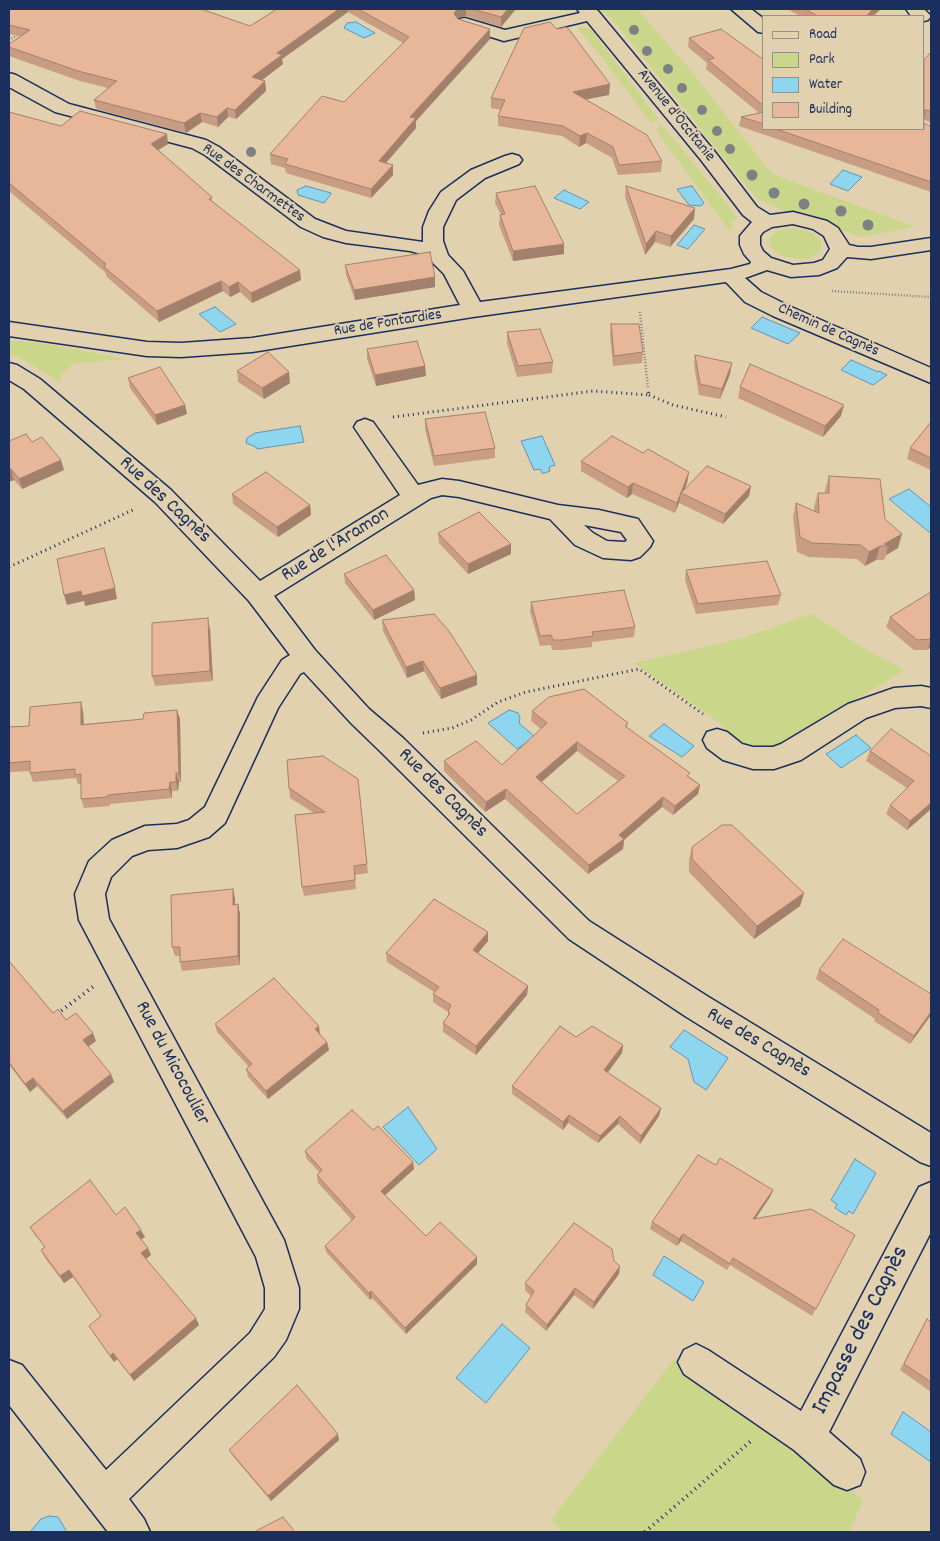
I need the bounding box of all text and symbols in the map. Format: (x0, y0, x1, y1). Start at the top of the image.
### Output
legend (762, 15, 925, 130)
text: Road (809, 24, 837, 46)
text: Park (809, 49, 835, 71)
street label: Avenue d'Occitanie (632, 66, 718, 166)
text: Water (809, 74, 842, 96)
text: Building (809, 99, 852, 121)
street label: Rue des Charmettes (198, 140, 308, 228)
street label: Chemin de Cagnès (774, 300, 882, 362)
street label: Rue de Fontardies (333, 306, 443, 342)
street label: Rue des Cagnès (113, 452, 215, 550)
street label: Rue de l'Aramon (278, 503, 394, 589)
street label: Rue des Cagnès (392, 744, 492, 844)
street label: Rue du Micocoulier (128, 998, 214, 1130)
street label: Rue des Cagnès (702, 1004, 814, 1084)
street label: Impasse des Cagnès (807, 1242, 917, 1420)

